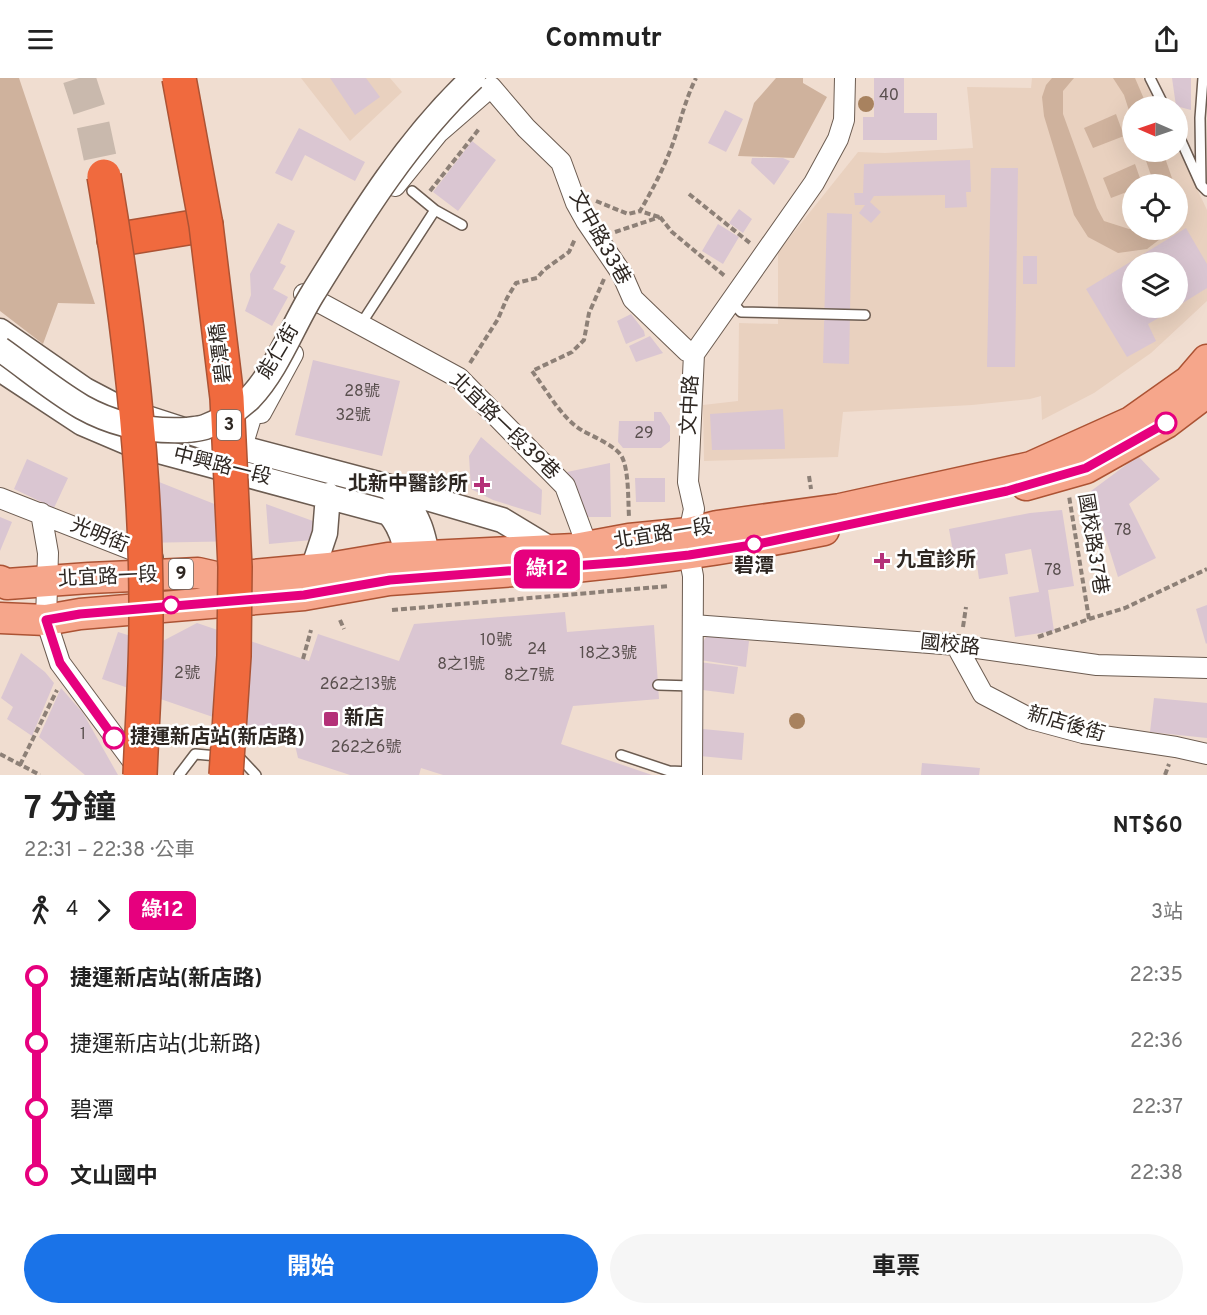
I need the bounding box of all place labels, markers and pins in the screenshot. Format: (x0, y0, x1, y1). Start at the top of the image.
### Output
unlabelled marker (1155, 412, 1177, 434)
place label: 北新中醫診所 (348, 472, 468, 498)
marker: 北新中醫診所 (473, 476, 491, 494)
marker: 碧潭 (745, 535, 763, 553)
place label: 九宜診所 (896, 548, 976, 574)
marker: 九宜診所 (873, 552, 891, 570)
place label: 碧潭 (734, 554, 774, 580)
unlabelled marker (162, 596, 180, 614)
place label: 新店 (344, 706, 384, 732)
marker: 新店 (322, 710, 340, 728)
place label: 捷運新店站(新店路) (130, 725, 305, 751)
marker: 捷運新店站(新店路) (103, 727, 125, 749)

